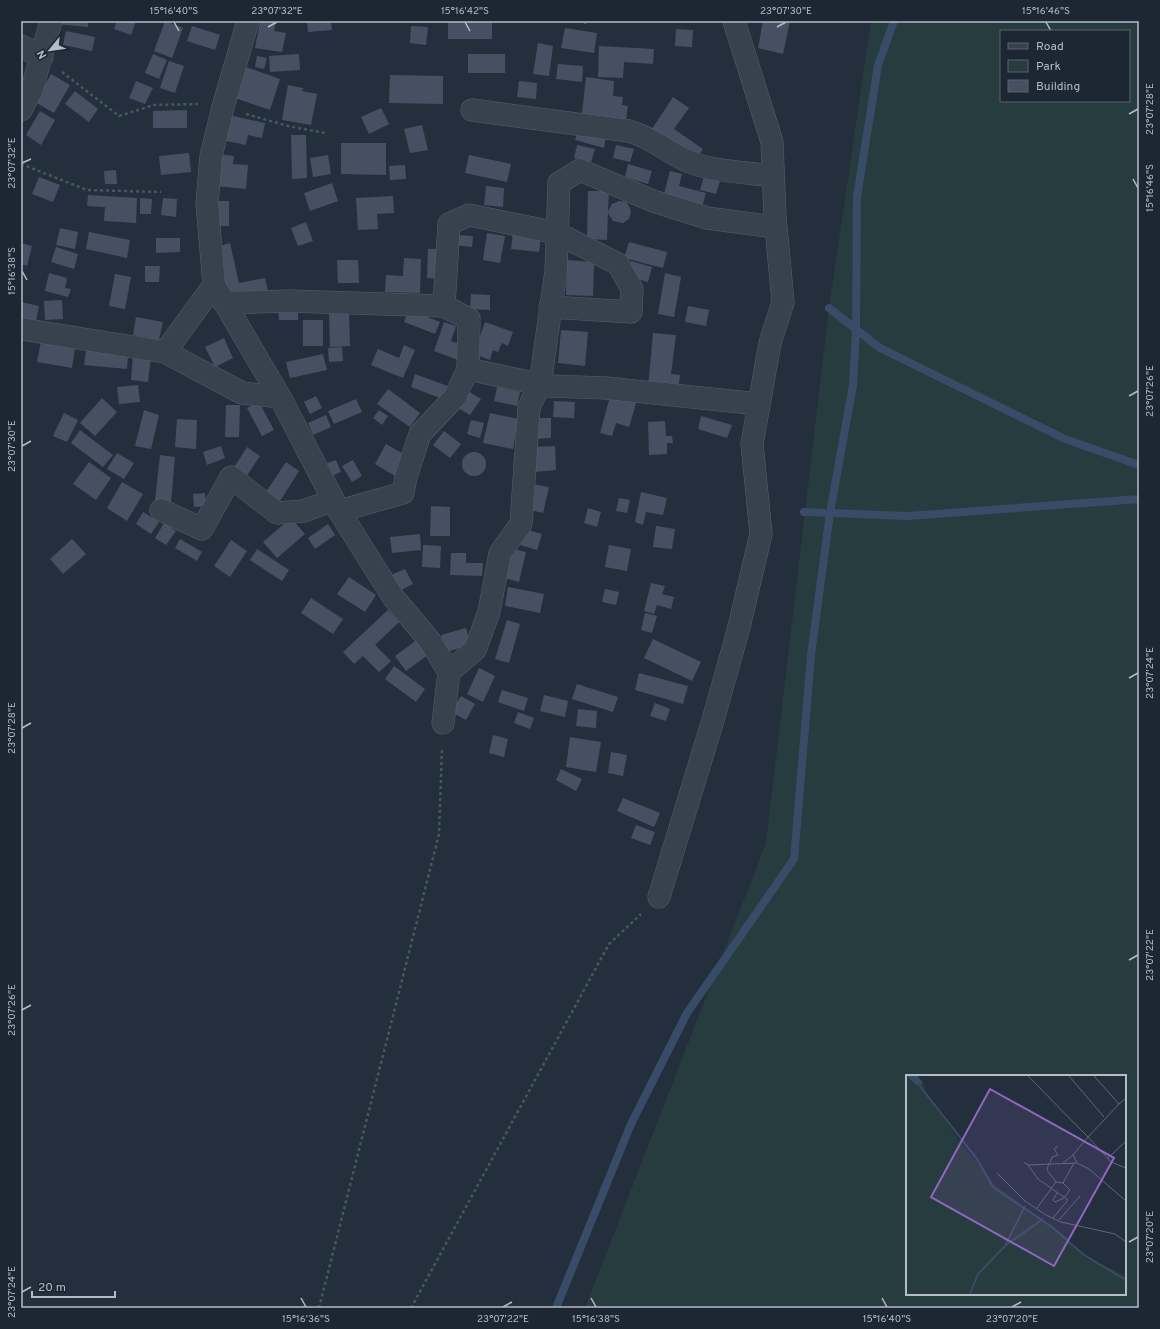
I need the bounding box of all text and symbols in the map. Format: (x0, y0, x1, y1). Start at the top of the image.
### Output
text: 15°16'40"S (150, 5, 198, 18)
text: 23°07'32"E (251, 5, 303, 18)
text: 15°16'42"S (441, 5, 489, 18)
text: 23°07'30"E (760, 5, 812, 18)
text: 15°16'46"S (1022, 5, 1070, 18)
north arrow (30, 30, 70, 70)
legend (1000, 30, 1130, 102)
text: Road (1036, 39, 1064, 55)
text: N (34, 48, 50, 61)
text: Park (1036, 59, 1061, 75)
text: Building (1036, 79, 1080, 95)
text: 23°07'28"E (1144, 83, 1157, 135)
text: 23°07'32"E (6, 137, 19, 189)
text: 15°16'46"S (1144, 164, 1157, 212)
text: 15°16'38"S (6, 247, 19, 295)
text: 23°07'26"E (1144, 365, 1157, 417)
text: 23°07'30"E (6, 420, 19, 472)
text: 23°07'24"E (1144, 647, 1157, 699)
text: 23°07'28"E (6, 702, 19, 754)
text: 23°07'22"E (1144, 929, 1157, 981)
text: 23°07'26"E (6, 984, 19, 1036)
inset map (906, 1075, 1126, 1295)
text: 23°07'20"E (1144, 1211, 1157, 1263)
text: 23°07'24"E (6, 1266, 19, 1318)
scale bar (32, 1273, 115, 1299)
text: 20 m (38, 1280, 66, 1296)
text: 15°16'36"S (282, 1313, 330, 1326)
text: 23°07'22"E (477, 1313, 529, 1326)
text: 15°16'38"S (572, 1313, 620, 1326)
text: 15°16'40"S (863, 1313, 911, 1326)
text: 23°07'20"E (986, 1313, 1038, 1326)

